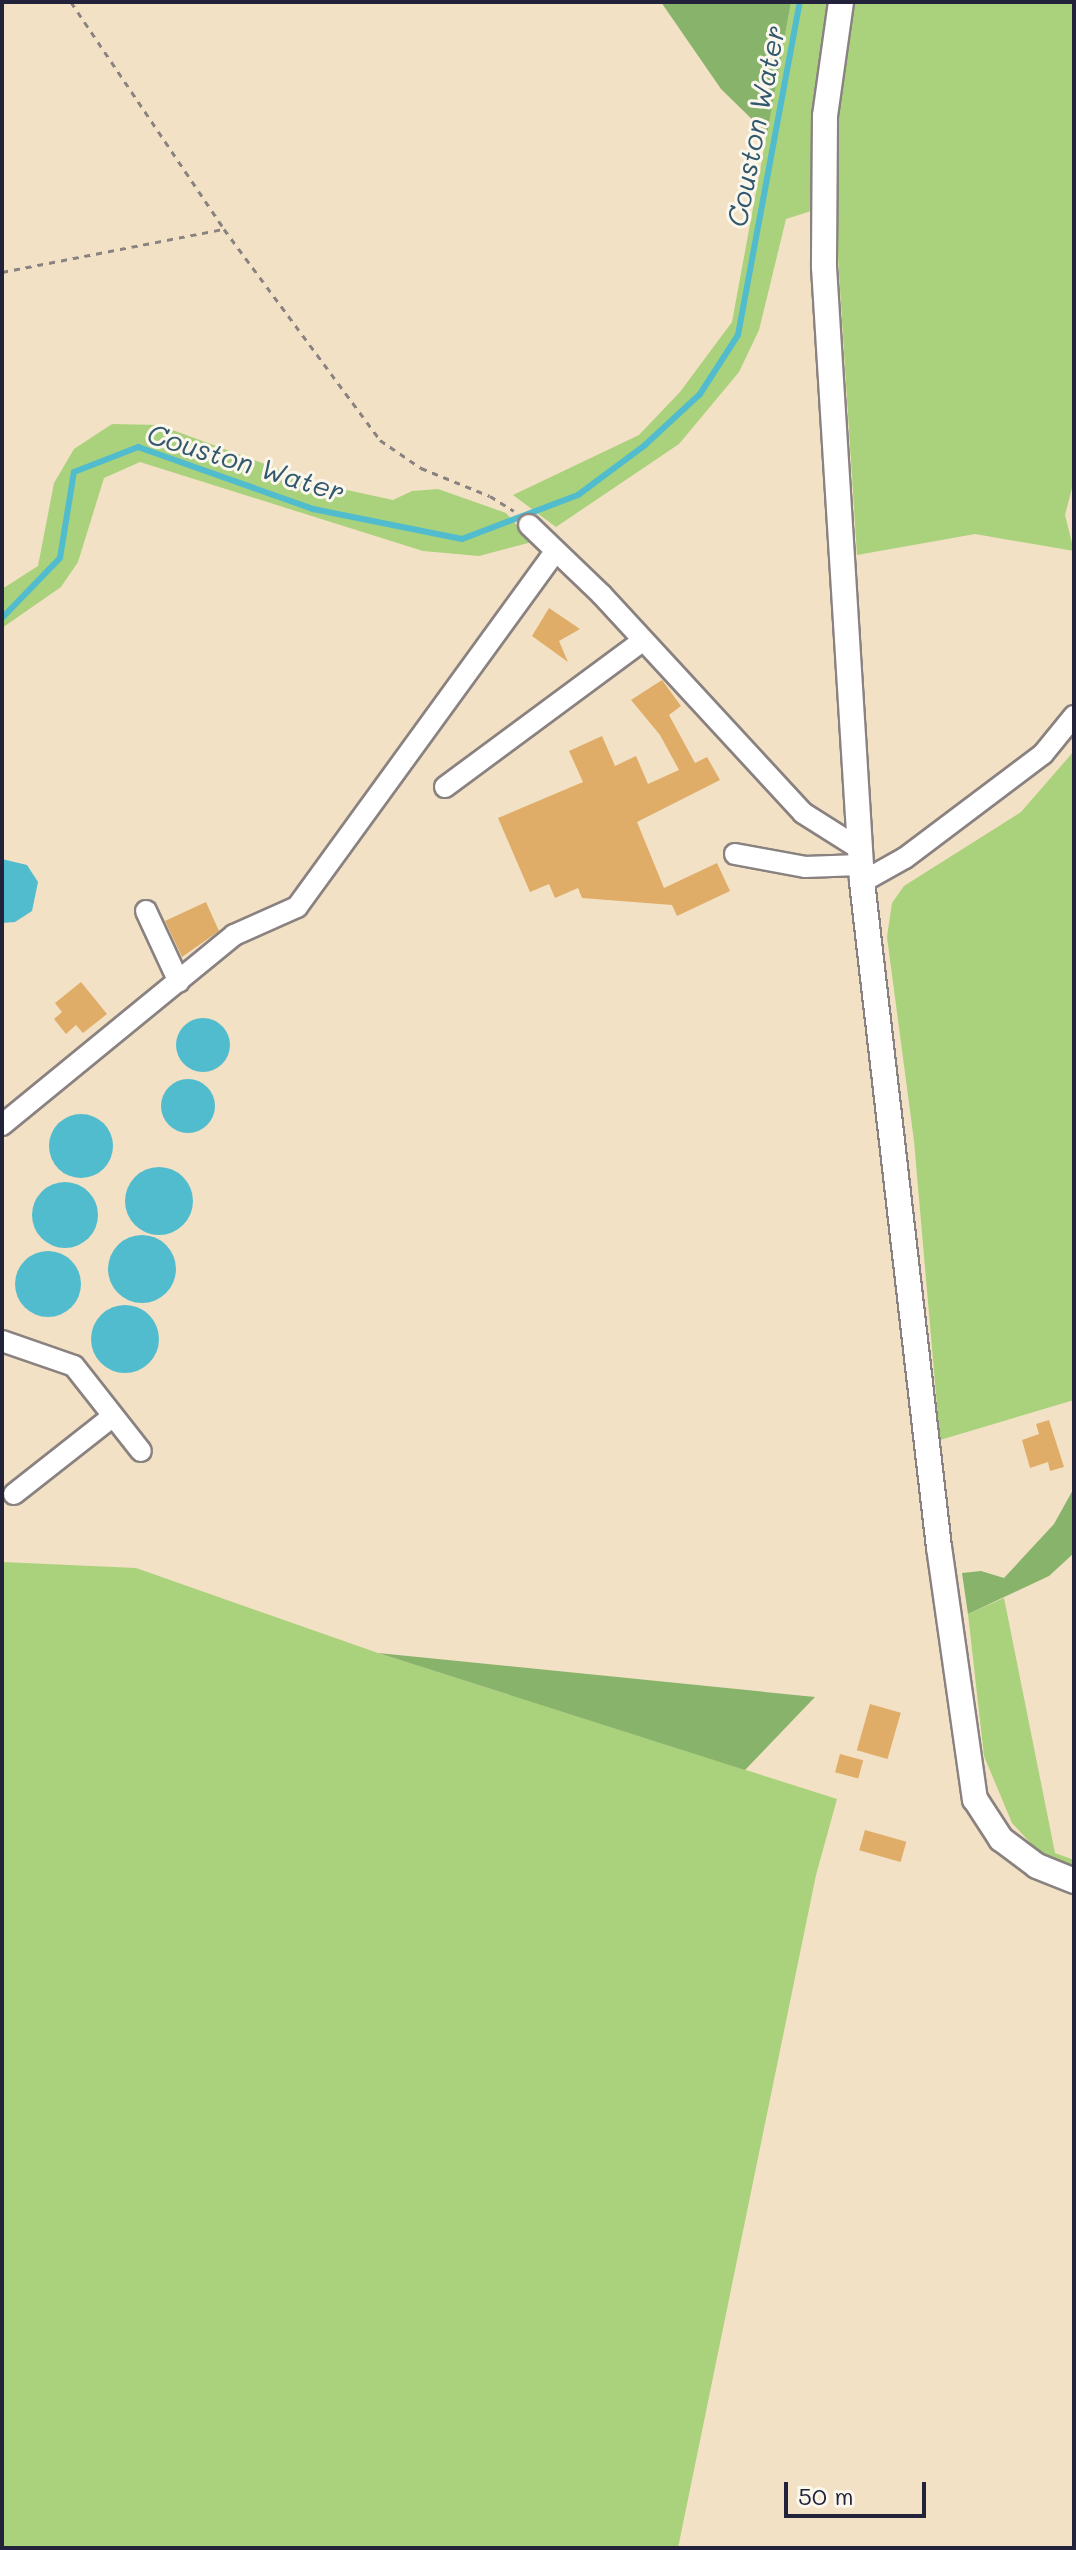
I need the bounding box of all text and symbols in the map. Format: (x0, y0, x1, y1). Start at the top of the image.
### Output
water label: Couston Water (719, 22, 791, 230)
water label: Couston Water (143, 416, 349, 508)
scale bar (788, 2466, 930, 2516)
text: 50 m (798, 2480, 854, 2511)

